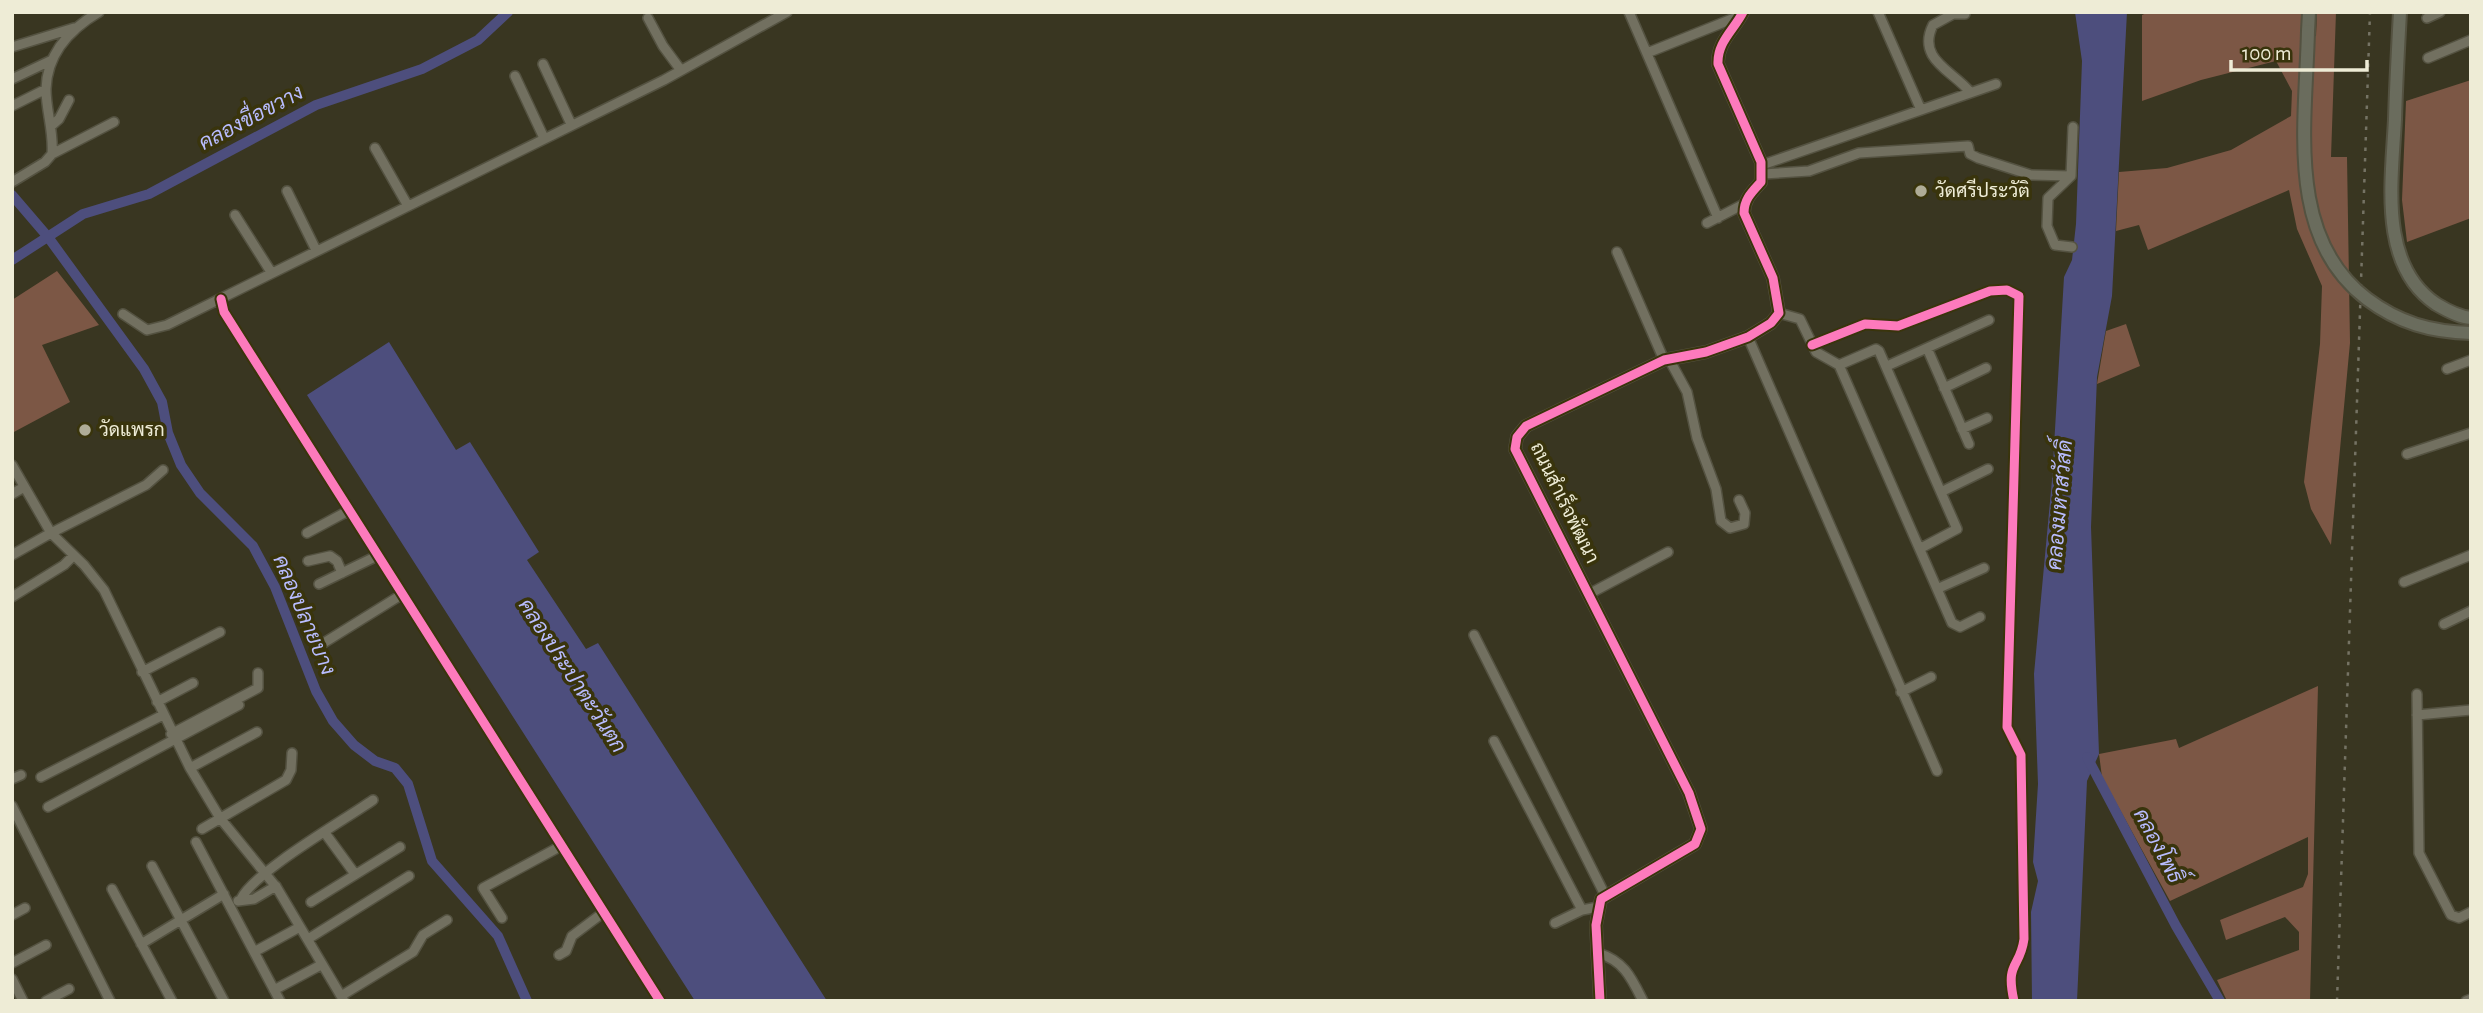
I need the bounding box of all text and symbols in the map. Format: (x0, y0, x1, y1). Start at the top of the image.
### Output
scale bar (2231, 28, 2368, 72)
text: 100 m (2242, 43, 2292, 64)
water label: คลองขื่อขวาง (191, 73, 306, 154)
place label: วัดศรีประวัติ (1935, 178, 2030, 201)
marker: วัดศรีประวัติ (1913, 183, 1929, 199)
place label: วัดแพรก (99, 419, 165, 440)
marker: วัดแพรก (77, 422, 93, 438)
water label: คลองมหาสวัสดิ์ (2034, 434, 2076, 571)
street label: ถนนสำเร็จพัฒนา (1527, 437, 1606, 566)
water label: คลองปลายบาง (269, 552, 339, 678)
water label: คลองประปาตะวันตก (515, 594, 631, 757)
water label: คลองโพธิ์ (2130, 801, 2197, 890)

